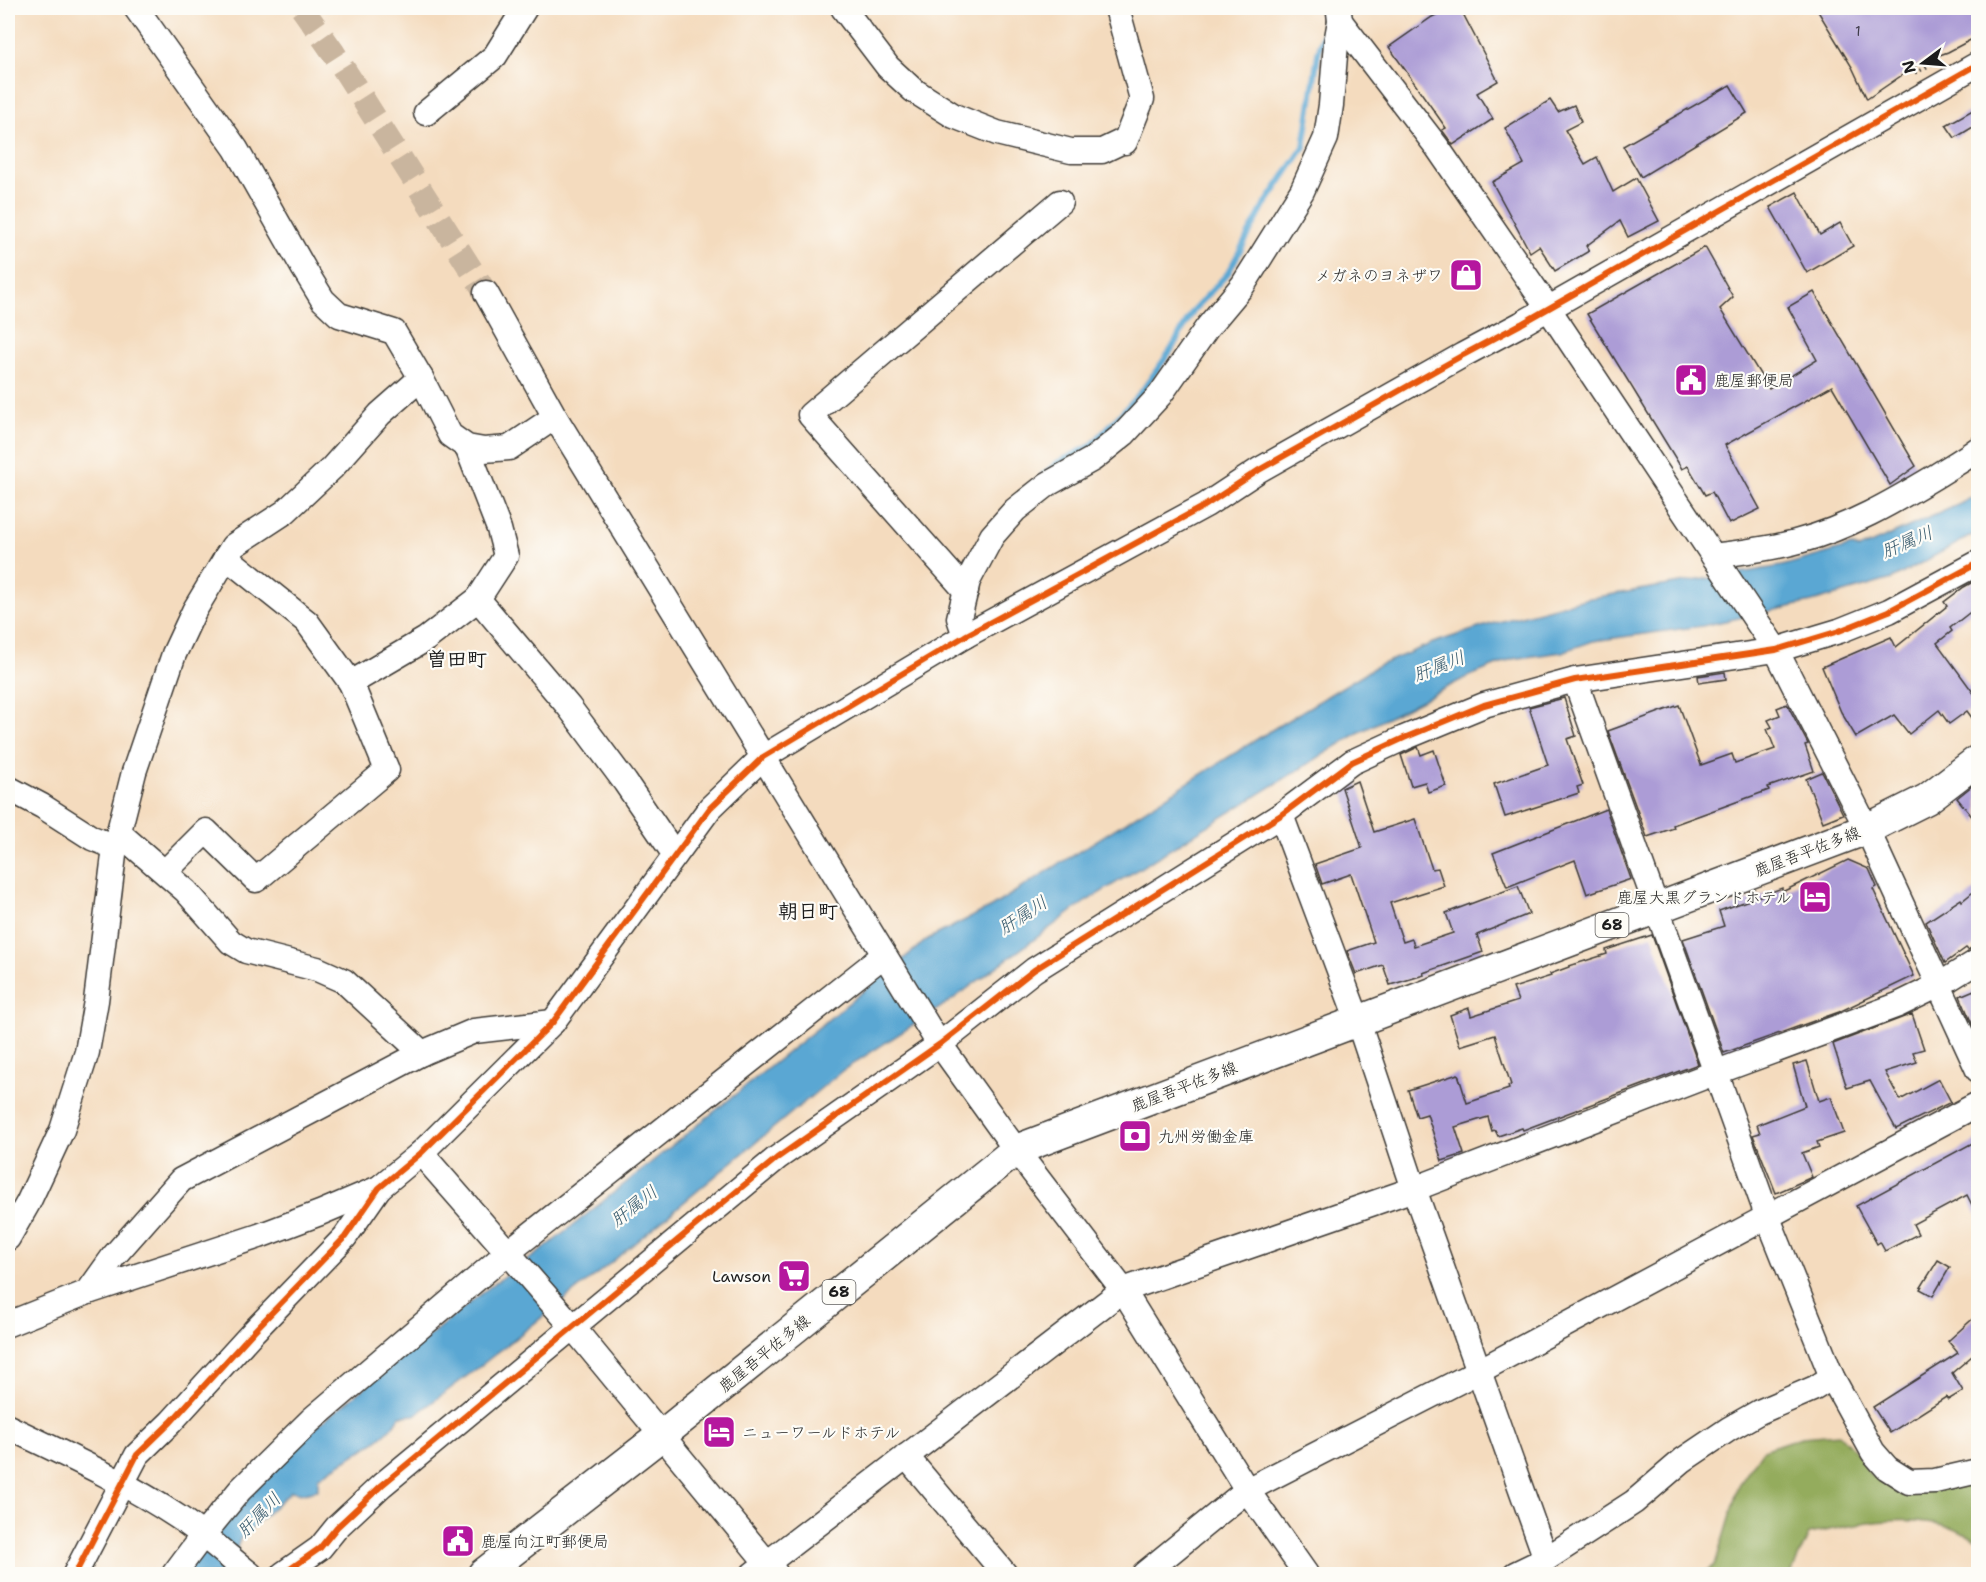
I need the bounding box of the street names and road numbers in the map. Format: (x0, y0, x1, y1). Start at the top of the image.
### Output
street label: 鹿屋吾平佐多線 (1751, 822, 1863, 881)
road number: 68 (1596, 913, 1628, 937)
street label: 鹿屋吾平佐多線 (1128, 1057, 1240, 1116)
road number: 68 (822, 1280, 856, 1304)
street label: 鹿屋吾平佐多線 (714, 1310, 814, 1397)

